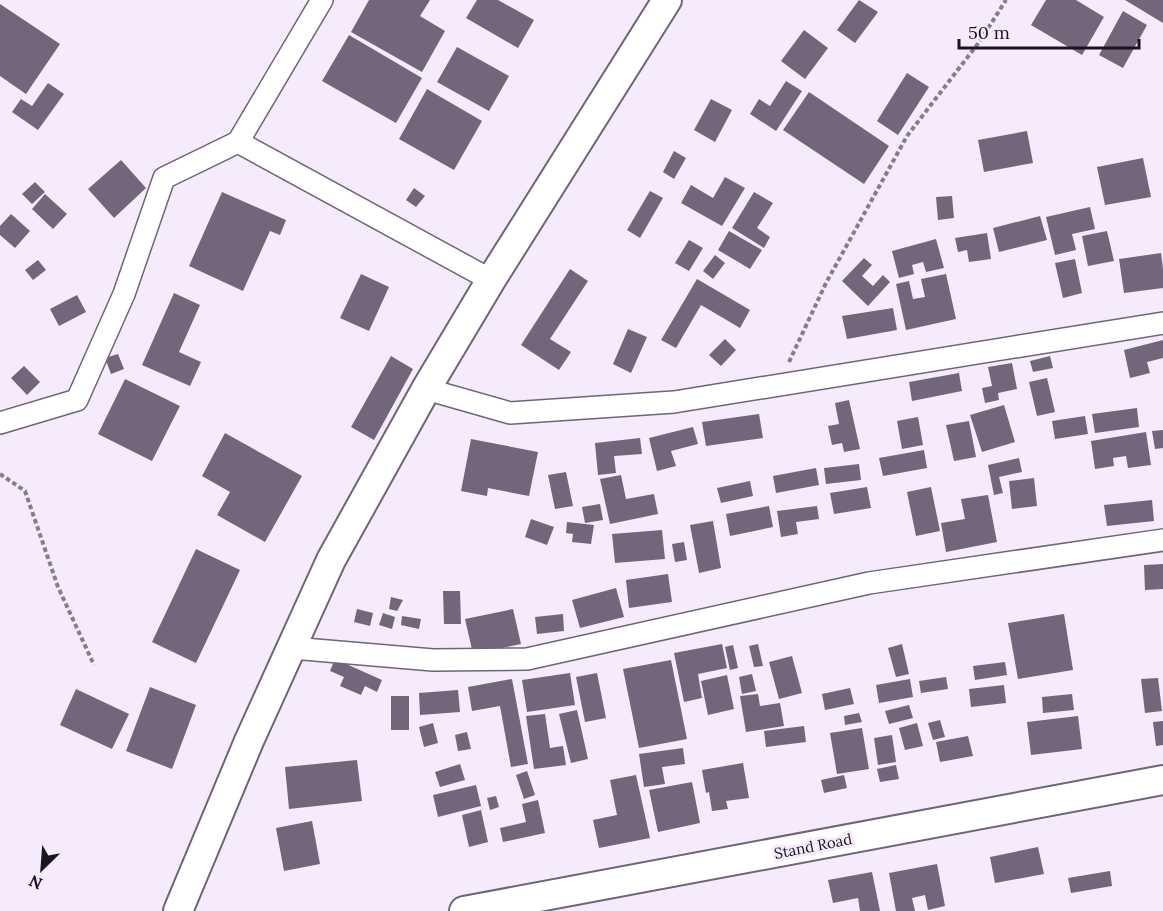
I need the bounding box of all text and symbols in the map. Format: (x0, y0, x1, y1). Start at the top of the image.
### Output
scale bar (959, 12, 1139, 50)
text: 50 m (968, 21, 1010, 44)
street label: Stand Road (773, 829, 854, 863)
north arrow (12, 839, 72, 899)
text: N (26, 871, 45, 894)

